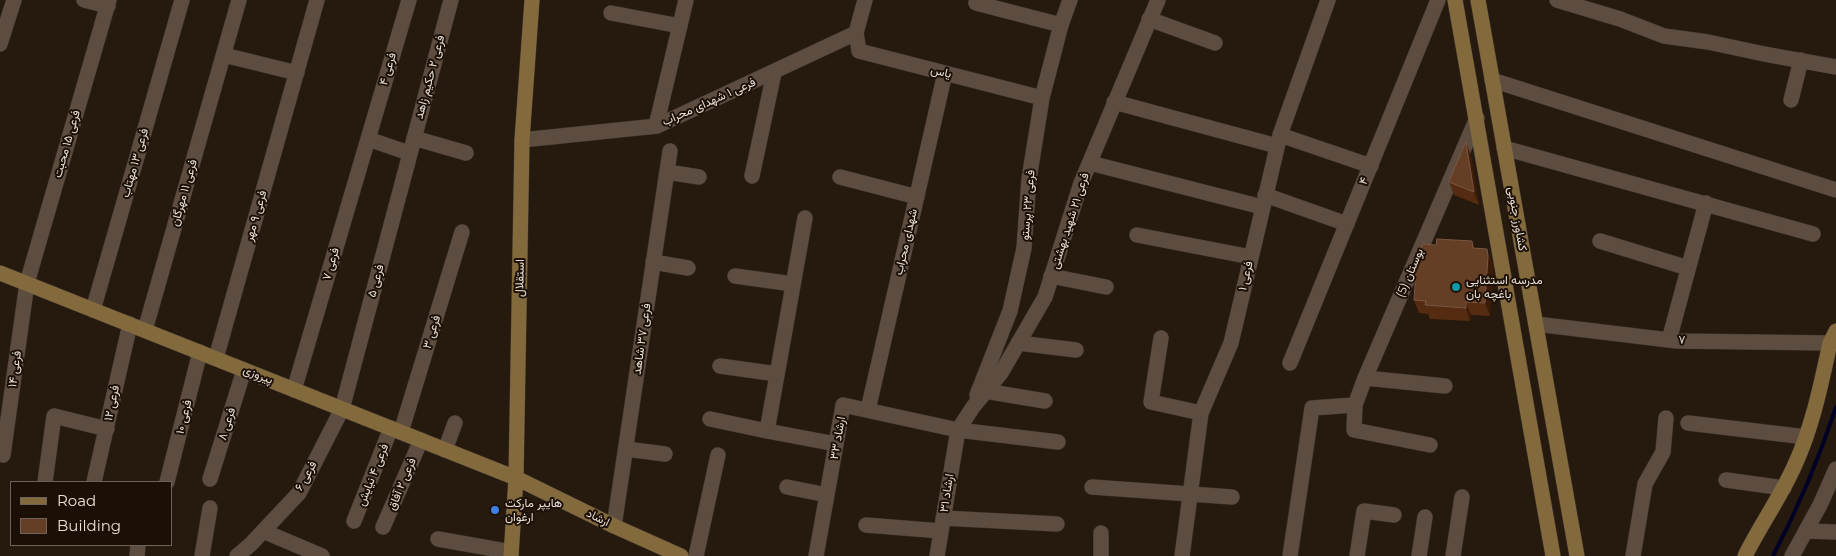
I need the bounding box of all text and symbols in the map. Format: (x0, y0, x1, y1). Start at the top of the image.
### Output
street label: فرعی ۲ حکیم زاهد (412, 34, 448, 120)
street label: فرعی ۴ (376, 51, 400, 87)
street label: یاس (929, 62, 953, 82)
street label: فرعی ۱ شهدای محراب (660, 75, 758, 129)
street label: فرعی ۱۵ محبت (50, 108, 84, 180)
street label: فرعی ۱۳ مهتاب (118, 127, 152, 199)
street label: فرعی ۱۱ مهرگان (168, 158, 200, 228)
street label: فرعی ۲۳ پرستو (1018, 169, 1038, 241)
street label: فرعی ۲۱ شهید بهشتی (1048, 171, 1092, 271)
street label: ۴ (1356, 175, 1372, 187)
street label: کشاورز جنوبی (1504, 186, 1530, 252)
street label: فرعی ۹ مهر (242, 189, 270, 243)
street label: شهدای محراب (891, 207, 921, 277)
street label: فرعی ۷ (319, 246, 343, 282)
street label: بوستان (5) (1393, 246, 1427, 300)
street label: استقلال (512, 259, 528, 297)
street label: فرعی ۱ (1236, 260, 1256, 292)
street label: فرعی ۵ (365, 263, 387, 299)
place label: مدرسه استثنایی باغچه بان (1466, 273, 1543, 301)
marker: مدرسه استثنایی باغچه بان (1450, 281, 1462, 293)
street label: فرعی ۳۷ شاهد (630, 302, 654, 376)
street label: فرعی ۳ (420, 314, 444, 350)
street label: ۷ (1678, 333, 1686, 347)
street label: فرعی ۱۴ (5, 350, 25, 388)
street label: پیروزی (241, 362, 275, 388)
street label: فرعی ۱۲ (101, 384, 123, 422)
street label: فرعی ۱۰ (173, 398, 195, 436)
street label: فرعی ۸ (215, 406, 239, 442)
street label: ارشاد ۳۳ (827, 415, 849, 461)
street label: فرعی ۴ نیایش (354, 442, 392, 508)
street label: فرعی ۲ آفاق (385, 456, 419, 512)
street label: فرعی ۶ (292, 458, 320, 494)
street label: ارشاد ۳۱ (937, 473, 957, 513)
legend (10, 481, 172, 546)
text: Road (57, 491, 96, 510)
place label: هایپر مارکت ارغوان (505, 496, 562, 524)
marker: هایپر مارکت ارغوان (489, 504, 501, 516)
street label: ارشاد (584, 506, 612, 530)
text: Building (57, 516, 121, 535)

